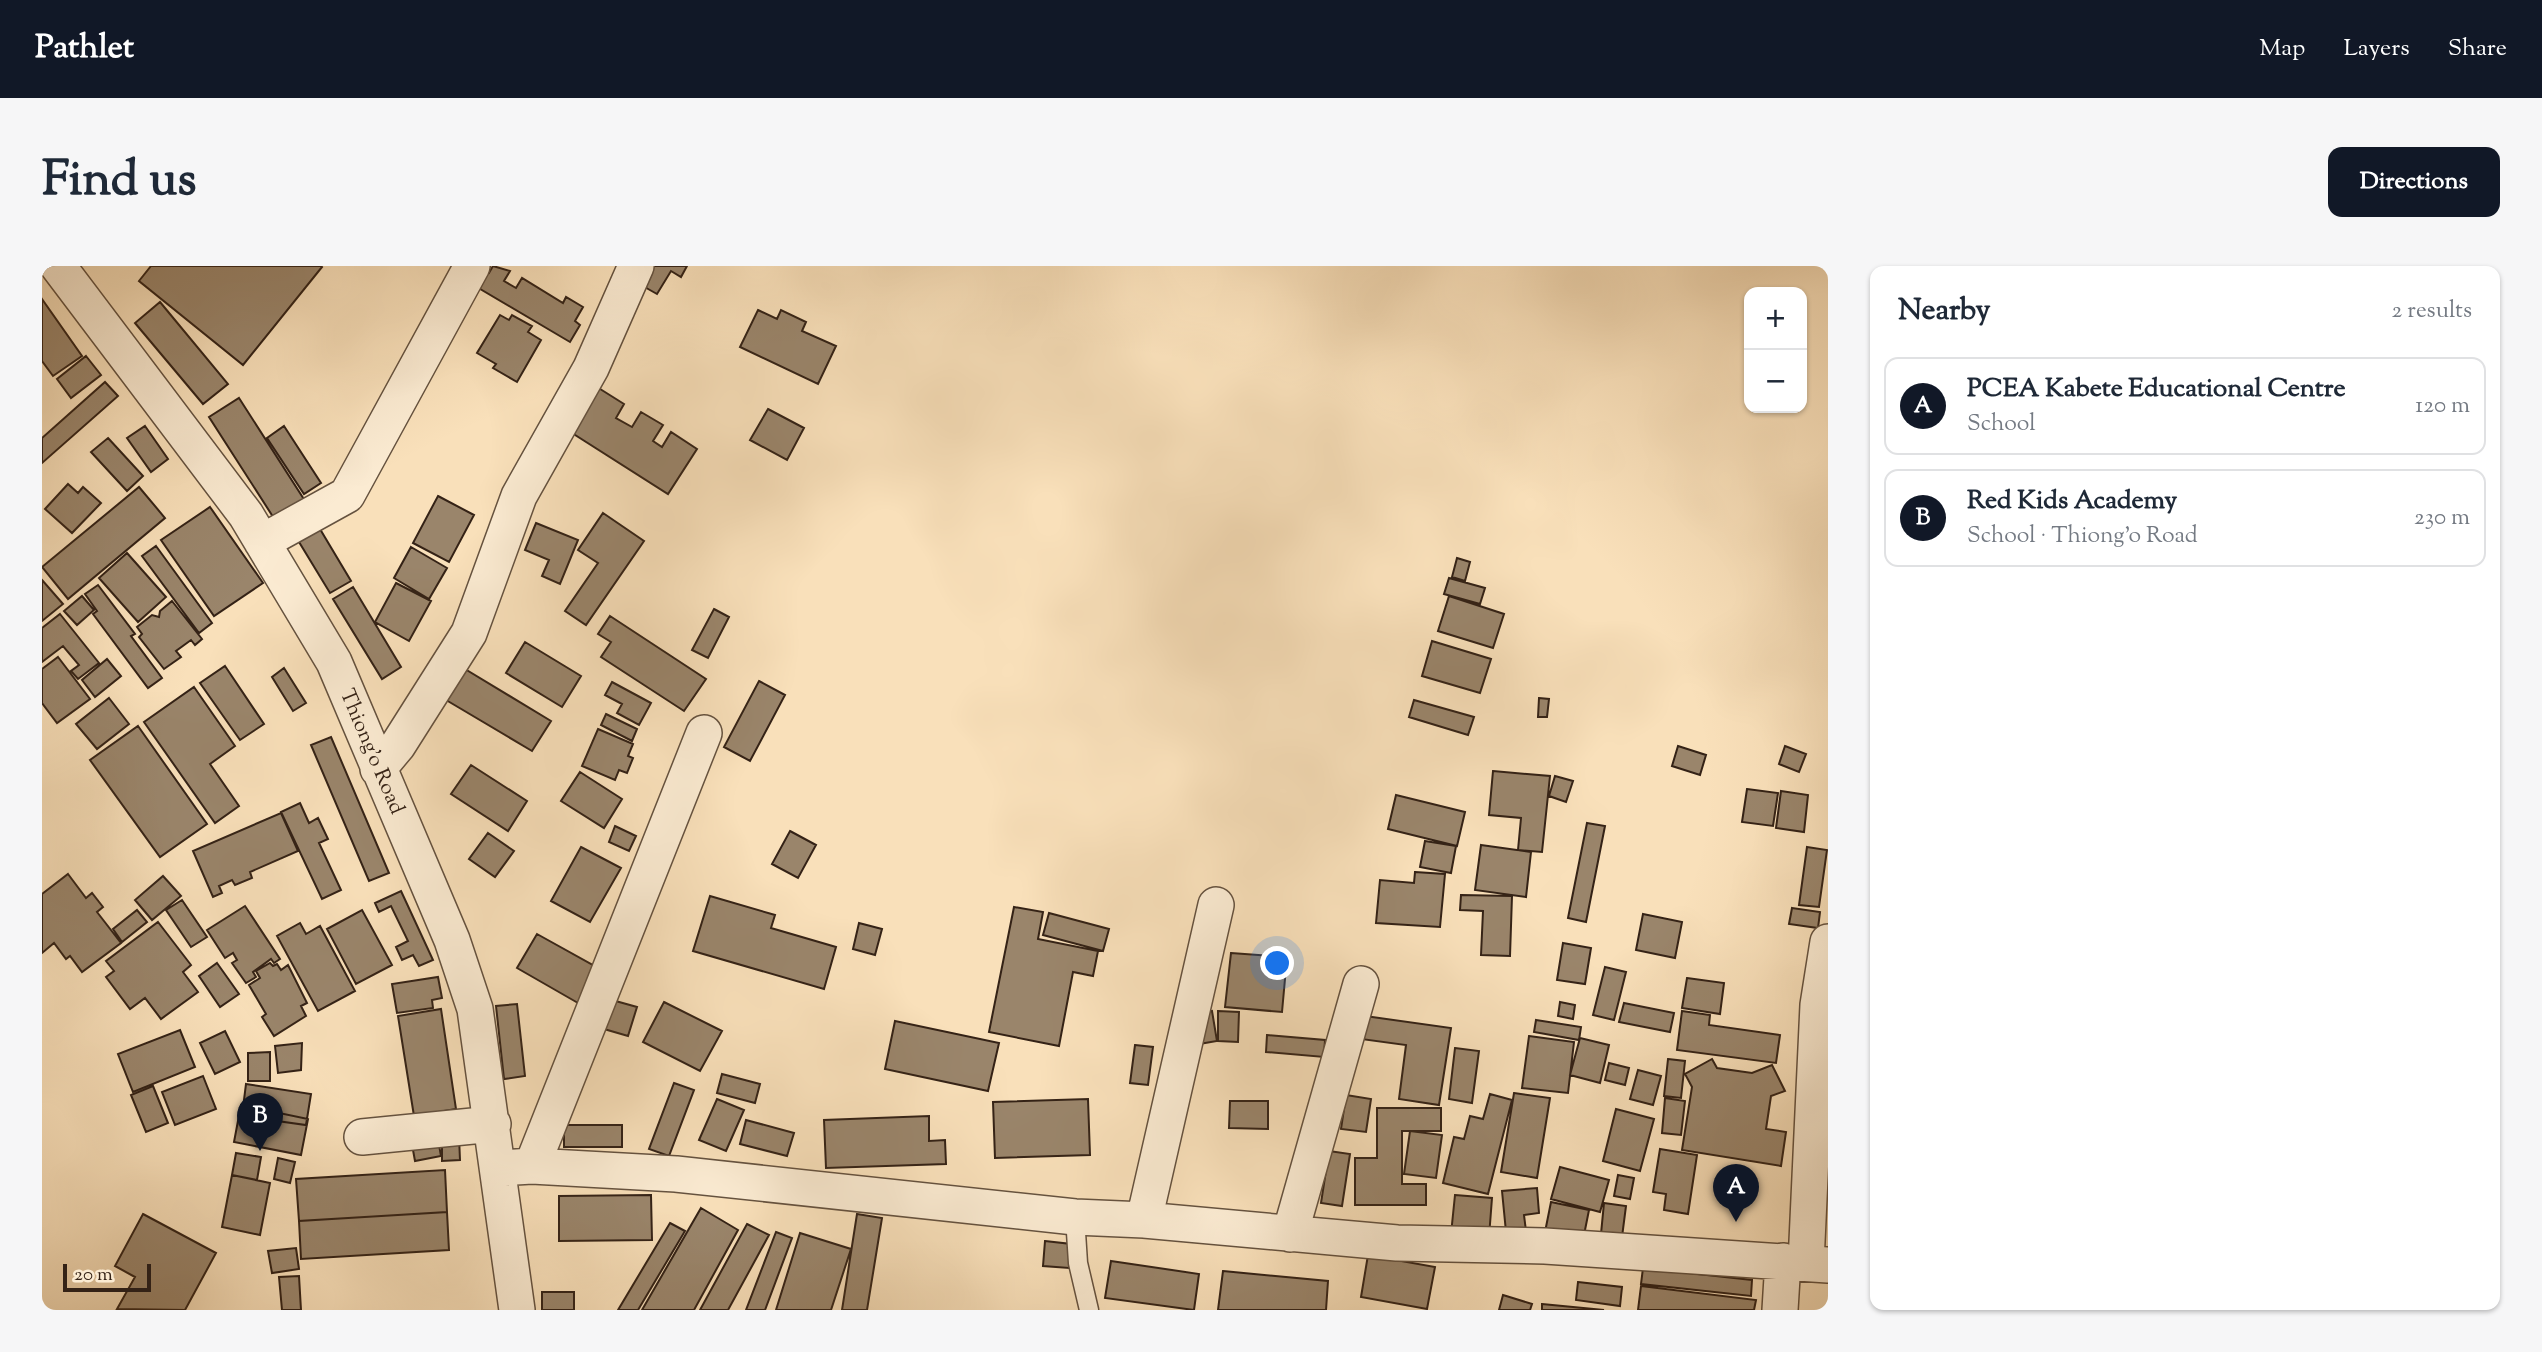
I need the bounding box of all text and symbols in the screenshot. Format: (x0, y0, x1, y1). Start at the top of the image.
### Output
text: Pathlet (35, 25, 134, 73)
text: Map (2259, 32, 2305, 66)
text: Layers (2343, 32, 2410, 66)
text: Share (2448, 32, 2507, 66)
text: Find us (42, 147, 196, 217)
button: Directions (2328, 147, 2500, 217)
map controls (1744, 287, 1807, 413)
button: + (1744, 287, 1807, 350)
text: Nearby (1898, 290, 1990, 333)
text: 2 results (2392, 295, 2472, 328)
button: − (1744, 350, 1807, 413)
text: PCEA Kabete Educational Centre (1967, 371, 2346, 408)
text: A (1914, 390, 1932, 423)
text: 120 m (2415, 390, 2470, 423)
text: School (1967, 408, 2036, 441)
text: Red Kids Academy (1967, 483, 2177, 520)
text: B (1916, 502, 1930, 535)
text: 230 m (2414, 502, 2470, 535)
text: School · Thiong'o Road (1967, 520, 2198, 553)
street label: Thiong'o Road (331, 685, 411, 820)
your location (1260, 946, 1294, 980)
pin: B (237, 1093, 283, 1151)
pin: A (1713, 1164, 1759, 1222)
scale bar (63, 1261, 150, 1293)
text: 20 m (74, 1262, 113, 1289)

